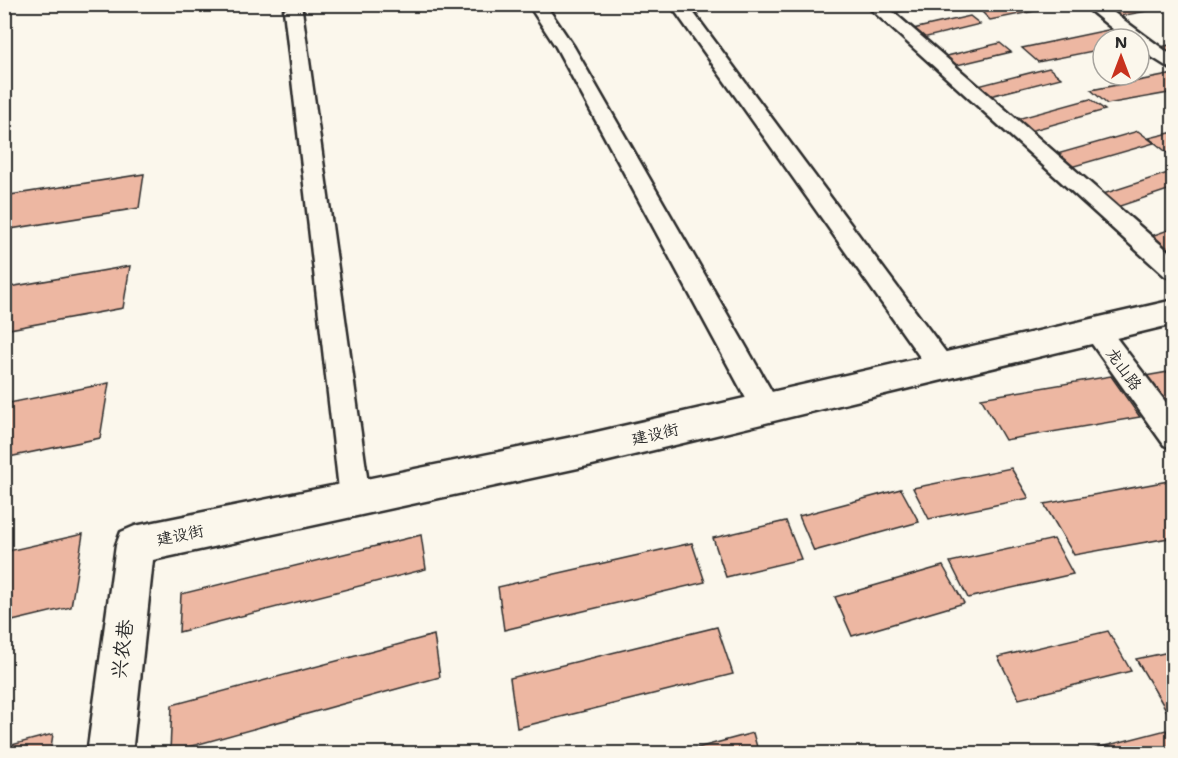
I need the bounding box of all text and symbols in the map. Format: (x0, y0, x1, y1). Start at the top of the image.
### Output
north arrow (1091, 27, 1151, 87)
text: N (1115, 32, 1127, 53)
street label: 龙山路 (1101, 343, 1147, 395)
street label: 建设街 (629, 418, 681, 450)
street label: 建设街 (154, 520, 206, 550)
street label: 兴农巷 (105, 617, 139, 680)

